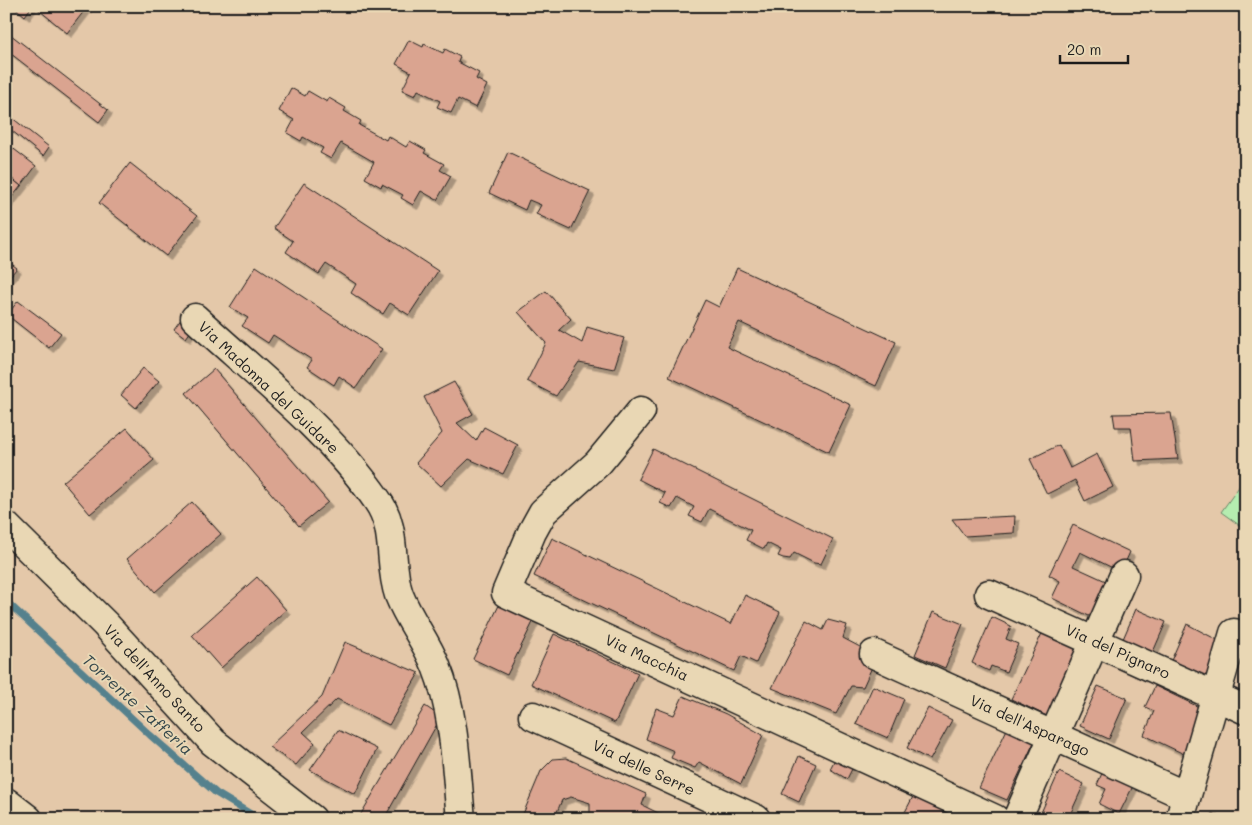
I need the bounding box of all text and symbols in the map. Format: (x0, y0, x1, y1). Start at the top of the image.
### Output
scale bar (1060, 32, 1127, 64)
text: 20 m (1067, 39, 1101, 59)
street label: Via Madonna del Guidare (194, 316, 344, 458)
street label: Via del Pignaro (1063, 619, 1173, 683)
street label: Via dell'Anno Santo (100, 620, 210, 736)
street label: Via Macchia (602, 629, 692, 685)
water label: Torrente Zafferia (78, 649, 198, 759)
street label: Via dell'Asparago (967, 690, 1093, 760)
street label: Via delle Serre (590, 735, 698, 799)

